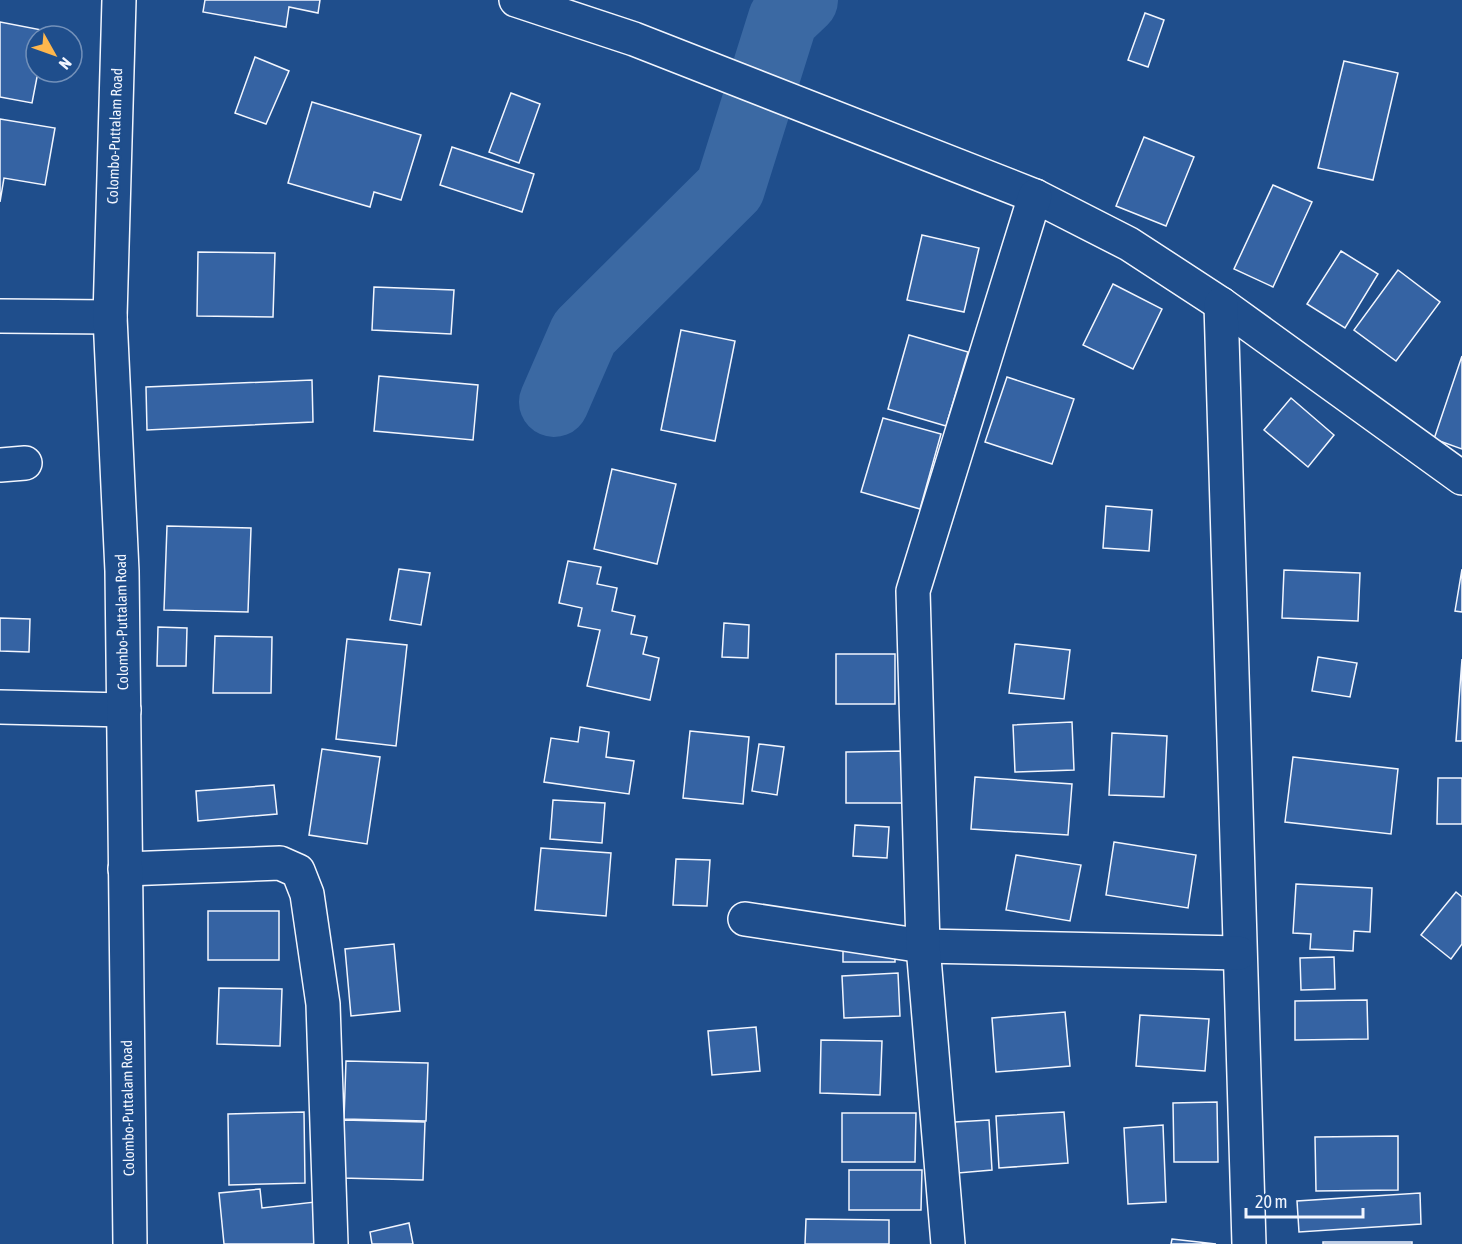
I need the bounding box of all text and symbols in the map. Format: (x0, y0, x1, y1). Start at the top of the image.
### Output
north arrow (24, 24, 84, 84)
text: N (56, 54, 75, 73)
street label: Colombo-Puttalam Road (104, 68, 125, 204)
street label: Colombo-Puttalam Road (112, 554, 131, 690)
street label: Colombo-Puttalam Road (118, 1040, 137, 1176)
scale bar (1246, 1181, 1363, 1219)
text: 20 m (1255, 1191, 1287, 1212)

